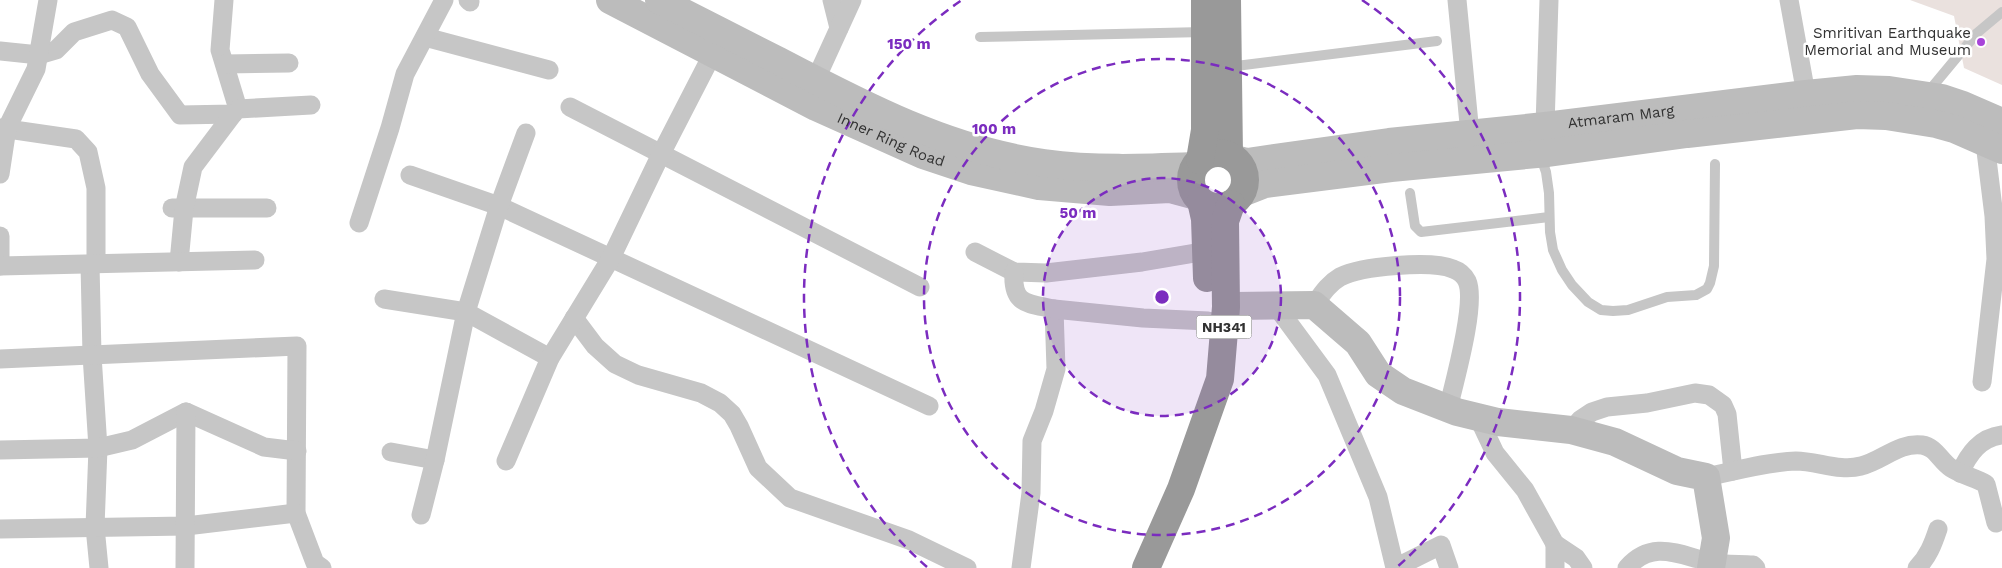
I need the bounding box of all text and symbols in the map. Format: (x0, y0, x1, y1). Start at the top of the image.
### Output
place label: Smritivan Earthquake Memorial and Museum (1804, 24, 1971, 59)
text: 150 m (887, 35, 931, 53)
marker: Smritivan Earthquake Memorial and Museum (1975, 36, 1987, 48)
street label: Atmaram Marg (1566, 101, 1675, 132)
street label: Inner Ring Road (834, 109, 947, 171)
text: 100 m (972, 120, 1016, 138)
text: 50 m (1060, 204, 1096, 222)
centre of rings (1153, 288, 1171, 306)
road number: NH341 (1196, 316, 1252, 338)

